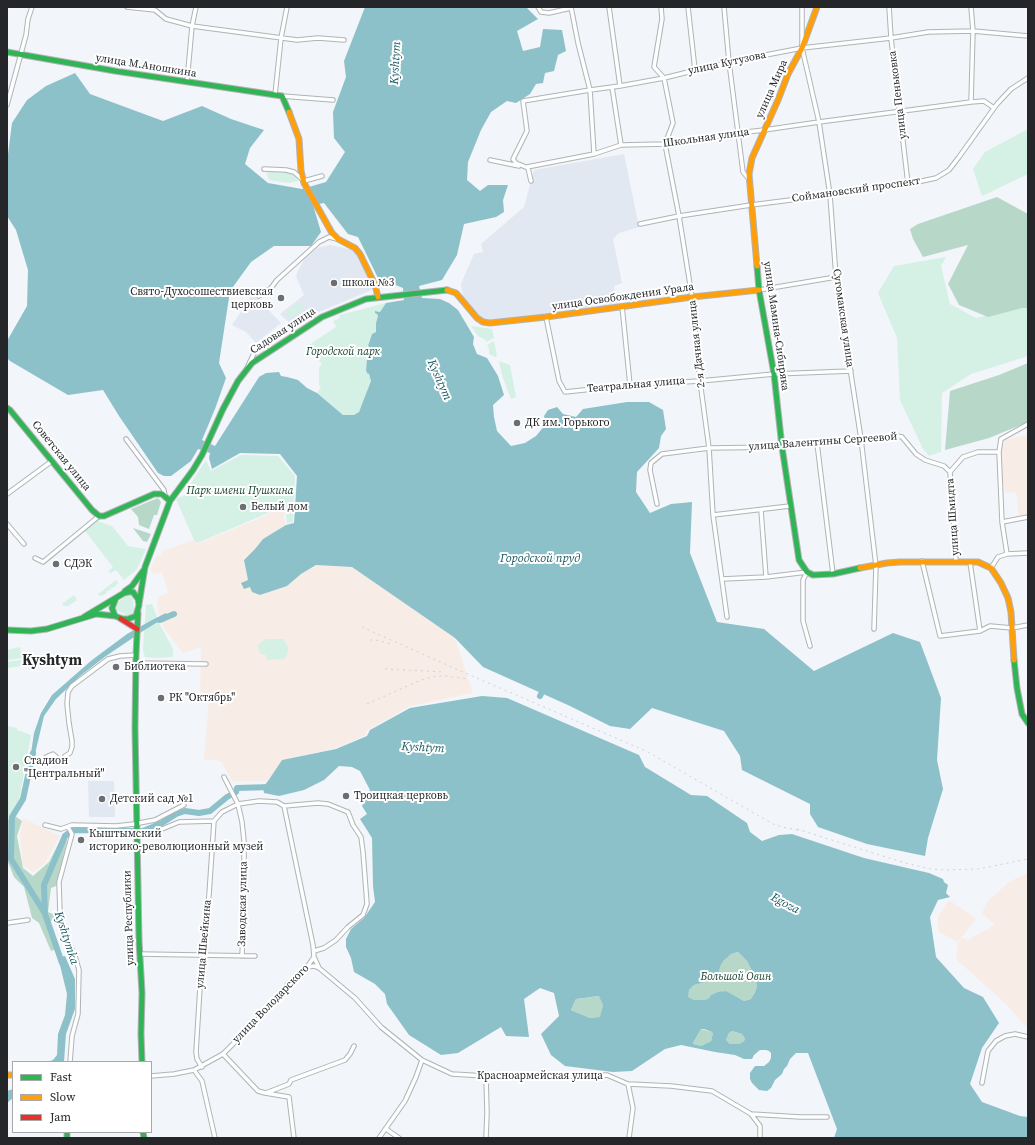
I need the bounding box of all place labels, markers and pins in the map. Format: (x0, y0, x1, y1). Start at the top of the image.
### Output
place label: школа №3 (342, 276, 394, 290)
marker: школа №3 (329, 278, 339, 288)
place label: Свято-Духосошествиевская церковь (130, 285, 273, 311)
marker: Свято-Духосошествиевская церковь (276, 293, 286, 303)
place label: ДК им. Горького (525, 416, 610, 430)
marker: ДК им. Горького (512, 418, 522, 428)
place label: Белый дом (251, 500, 308, 514)
marker: Белый дом (238, 502, 248, 512)
place label: СДЭК (64, 557, 92, 571)
marker: СДЭК (51, 559, 61, 569)
place label: Библиотека (124, 660, 186, 674)
marker: Библиотека (111, 662, 121, 672)
place label: РК "Октябрь" (169, 691, 235, 705)
marker: РК "Октябрь" (156, 693, 166, 703)
place label: Стадион "Центральный" (24, 754, 104, 780)
marker: Стадион "Центральный" (11, 762, 21, 772)
place label: Троицкая церковь (354, 789, 448, 803)
marker: Троицкая церковь (341, 791, 351, 801)
place label: Детский сад №1 (110, 792, 193, 806)
marker: Детский сад №1 (97, 794, 107, 804)
place label: Кыштымский историко-революционный музей (89, 827, 263, 853)
marker: Кыштымский историко-революционный музей (76, 835, 86, 845)

